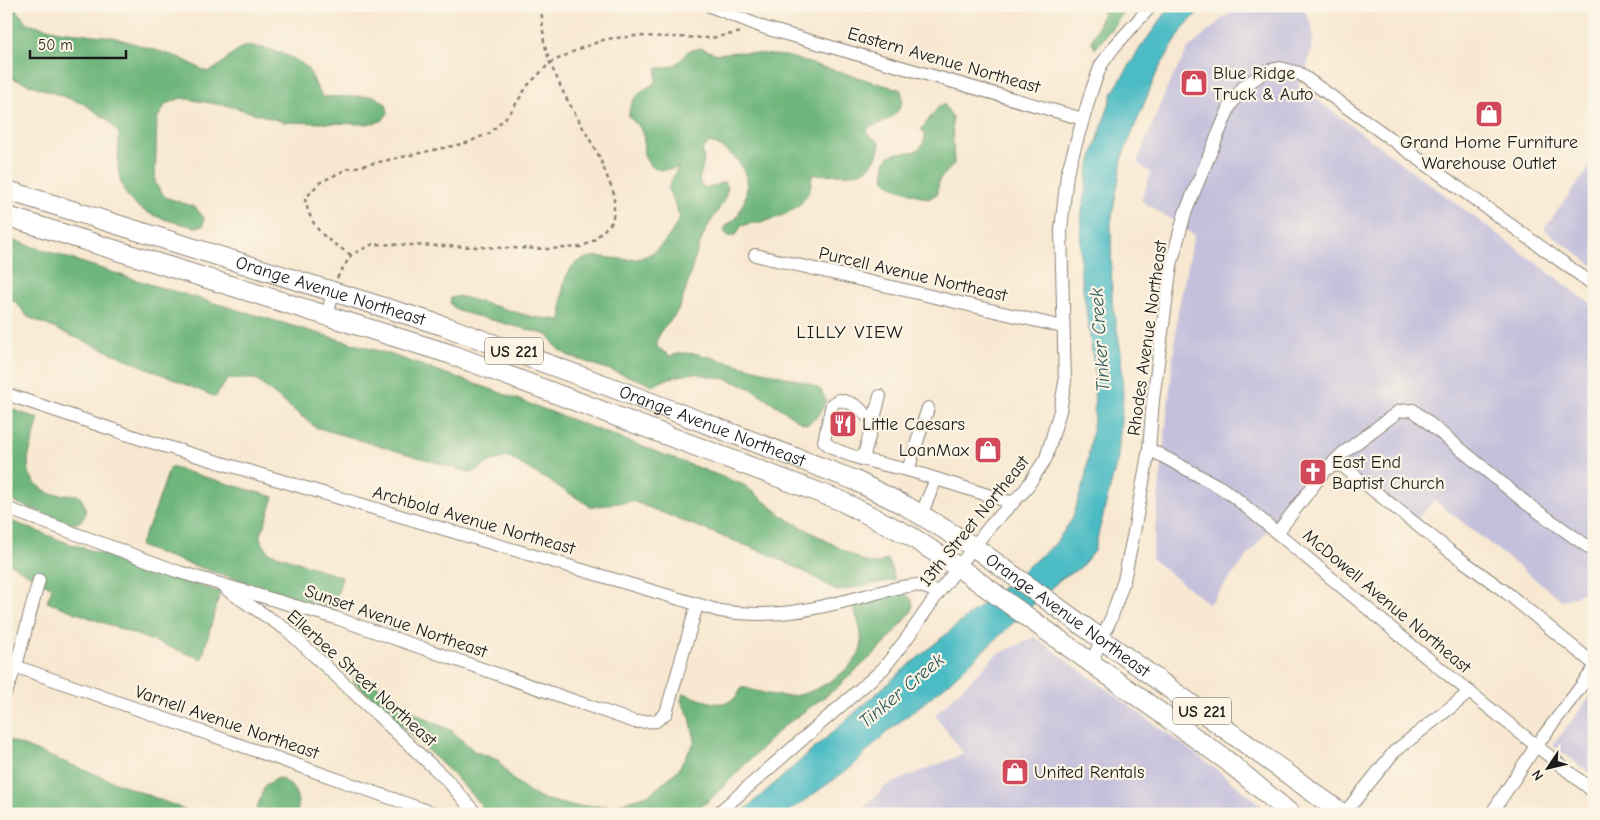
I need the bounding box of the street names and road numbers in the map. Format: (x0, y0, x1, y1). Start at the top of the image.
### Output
street label: Eastern Avenue Northeast (845, 23, 1043, 98)
street label: Rhodes Avenue Northeast (1123, 238, 1172, 437)
street label: Purcell Avenue Northeast (817, 243, 1010, 307)
street label: Orange Avenue Northeast (233, 252, 429, 331)
road number: US 221 (485, 338, 543, 364)
street label: Orange Avenue Northeast (616, 381, 809, 472)
street label: 13th Street Northeast (915, 451, 1034, 591)
street label: Archbold Avenue Northeast (370, 482, 578, 560)
street label: McDowell Avenue Northeast (1298, 525, 1476, 678)
street label: Orange Avenue Northeast (981, 549, 1154, 682)
street label: Sunset Avenue Northeast (302, 580, 491, 663)
street label: Ellerbee Street Northeast (283, 606, 441, 752)
street label: Varnell Avenue Northeast (132, 681, 322, 764)
road number: US 221 (1173, 698, 1231, 724)

